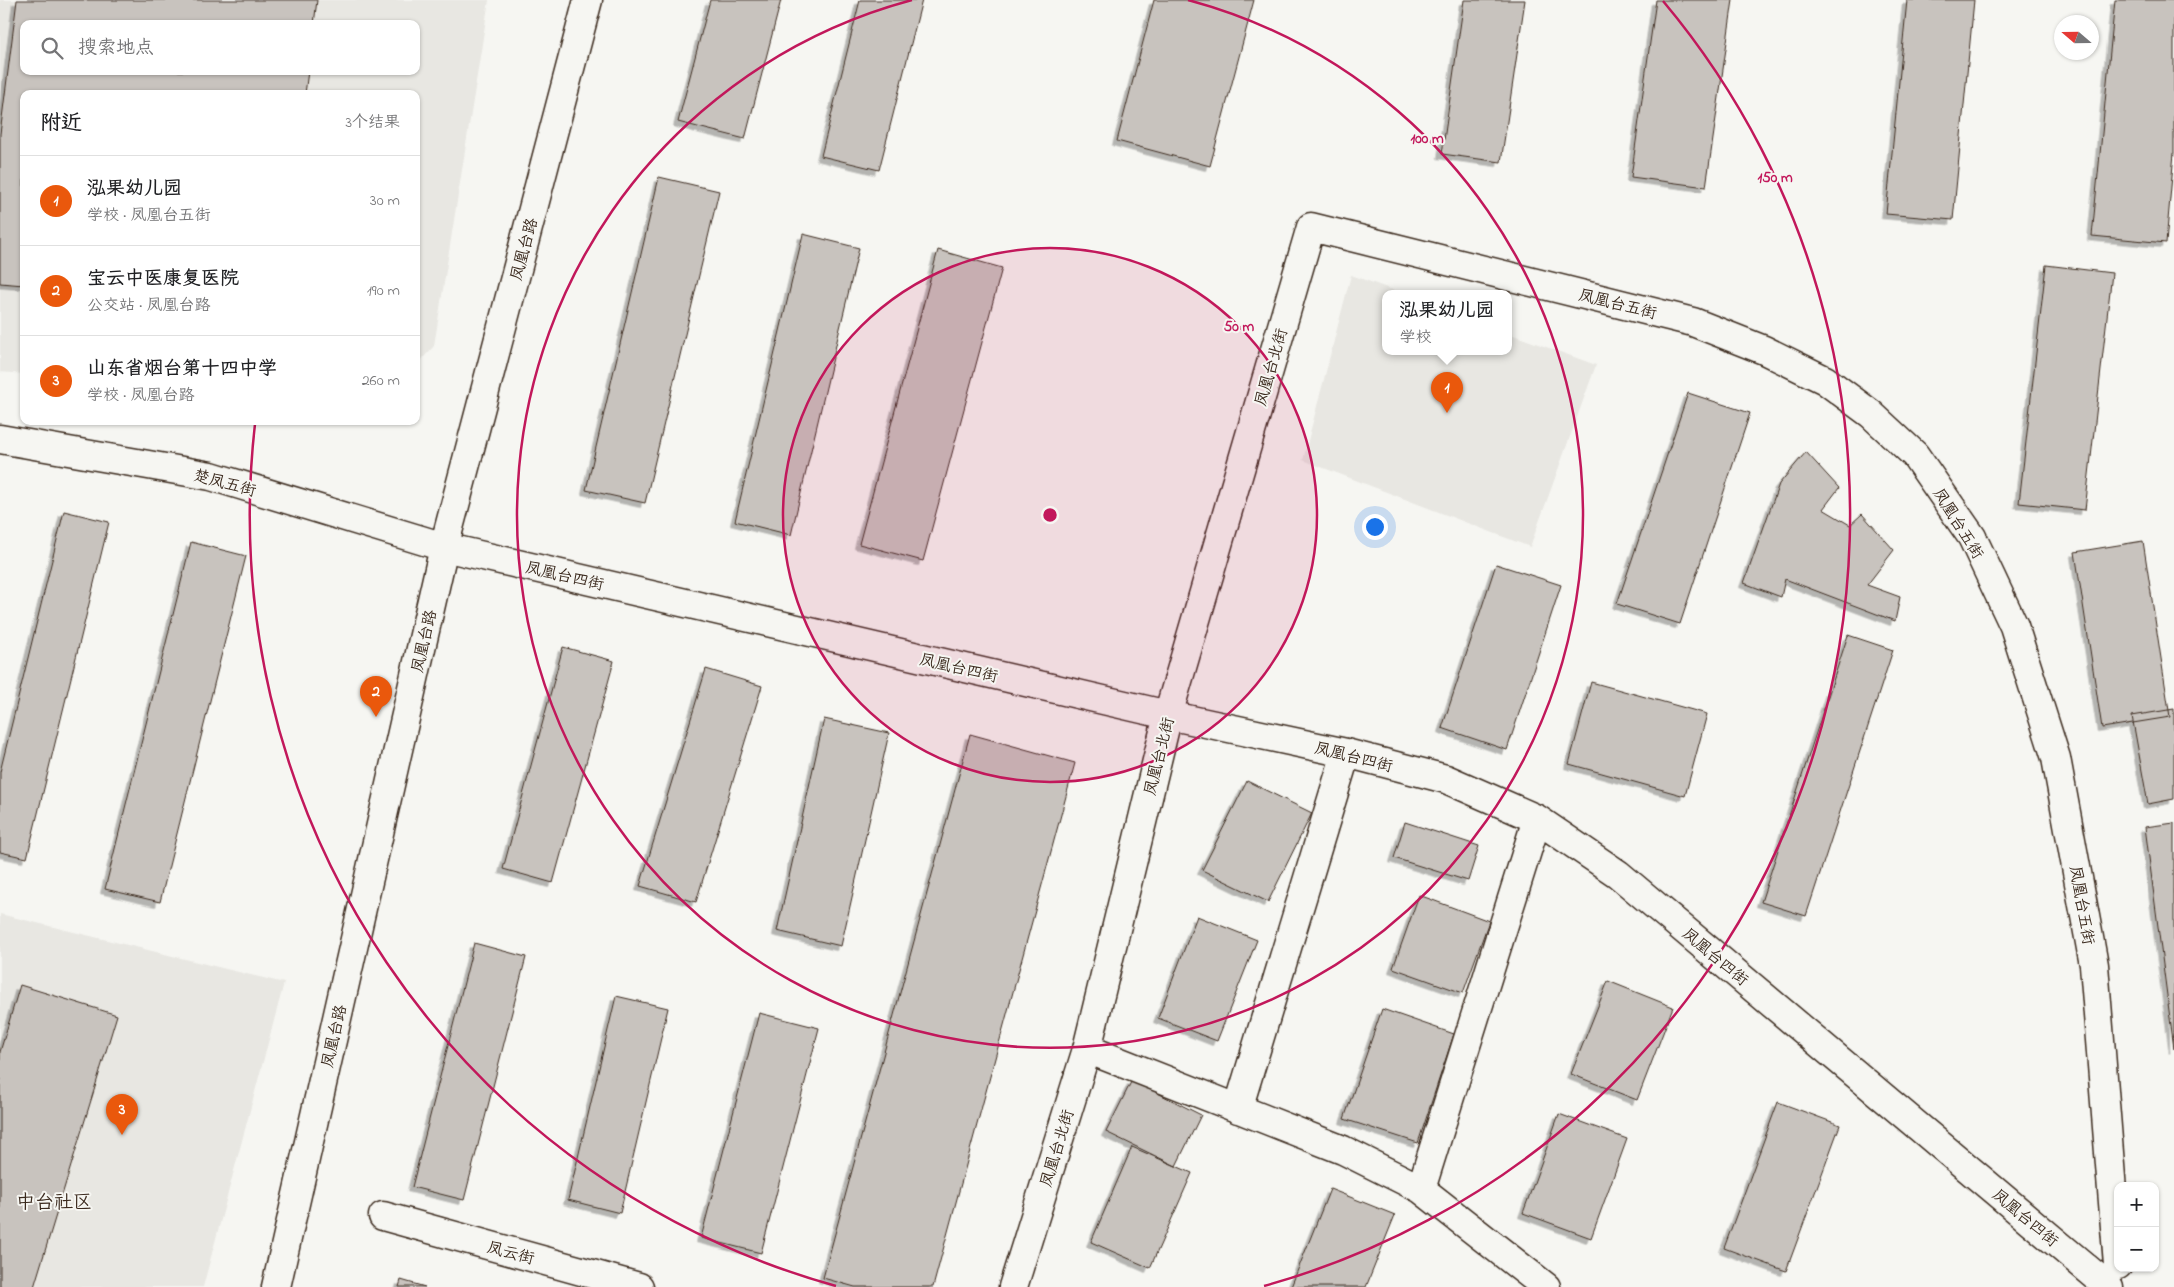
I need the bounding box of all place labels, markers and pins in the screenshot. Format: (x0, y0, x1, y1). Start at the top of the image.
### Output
pin: 1 (1431, 372, 1463, 413)
centre of rings (1041, 506, 1059, 524)
pin: 2 (360, 676, 392, 717)
pin: 3 (106, 1094, 138, 1135)

